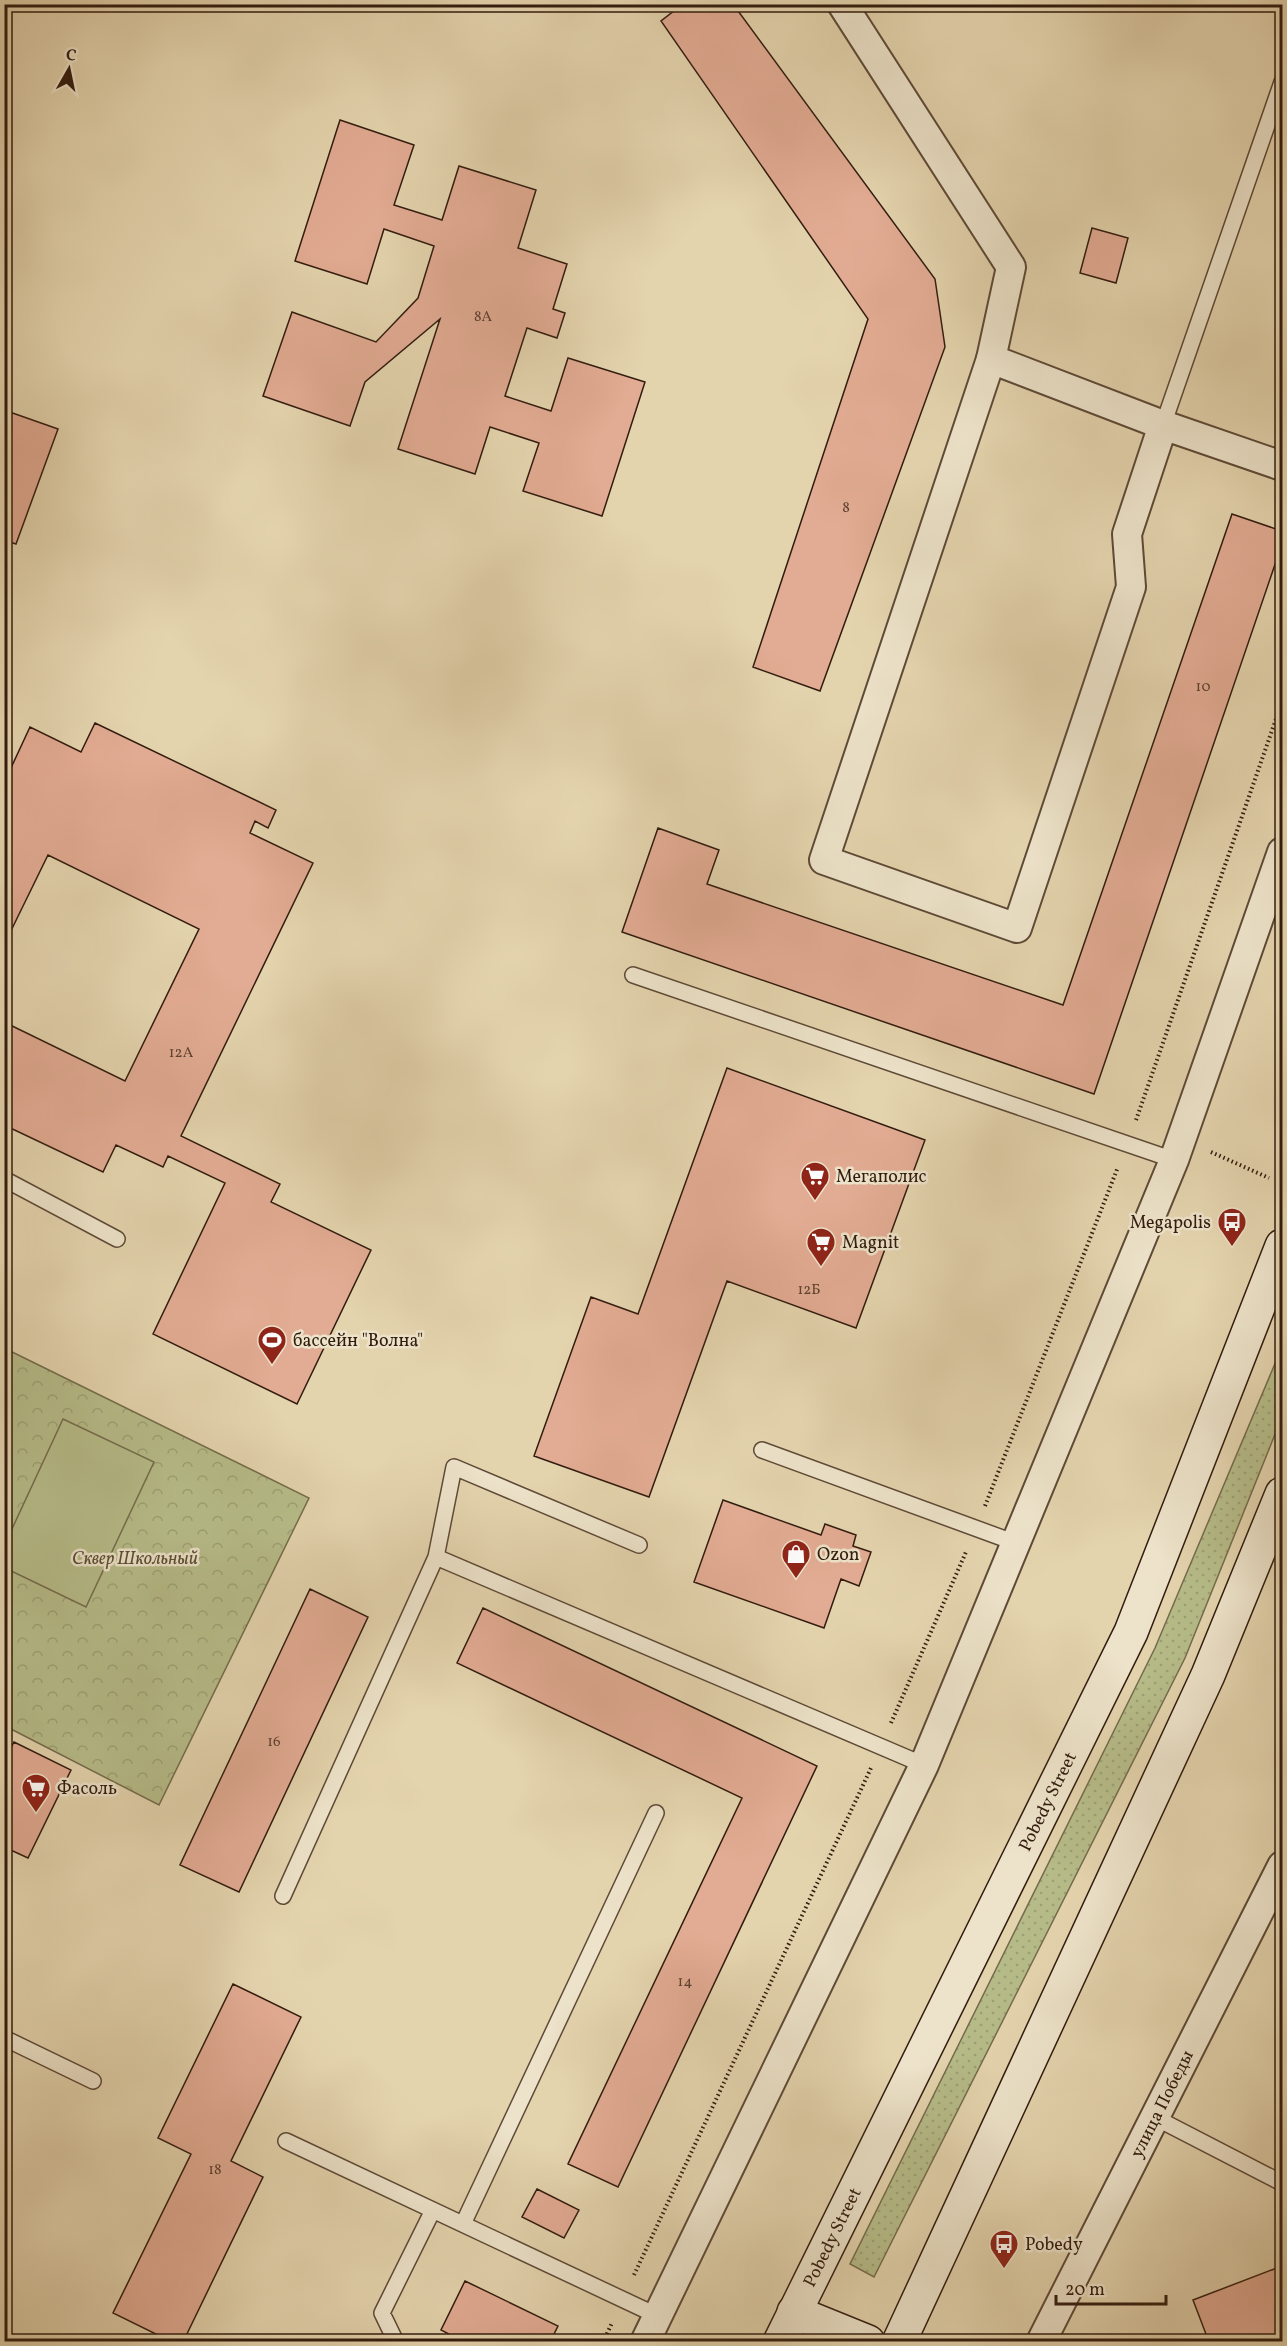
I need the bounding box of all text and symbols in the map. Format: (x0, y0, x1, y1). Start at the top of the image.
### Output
north arrow (39, 39, 99, 99)
text: С (64, 44, 78, 68)
house number: 8А (474, 307, 493, 328)
house number: 8 (842, 498, 850, 519)
house number: 10 (1196, 677, 1210, 698)
house number: 12А (169, 1043, 194, 1064)
supermarket icon: Мегаполис (799, 1160, 831, 1202)
place label: Мегаполис (836, 1165, 927, 1190)
bus stop icon: Megapolis (1216, 1206, 1248, 1248)
place label: Megapolis (1130, 1211, 1211, 1236)
supermarket icon: Magnit (805, 1226, 837, 1268)
place label: Magnit (842, 1231, 899, 1256)
house number: 12Б (797, 1280, 821, 1301)
sports icon: бассейн "Волна" (256, 1324, 288, 1366)
place label: бассейн "Волна" (293, 1329, 423, 1354)
shop icon: Ozon (780, 1538, 812, 1580)
place label: Ozon (817, 1543, 860, 1568)
park label: Сквер Школьный (72, 1547, 198, 1572)
house number: 16 (267, 1732, 281, 1753)
street label: Pobedy Street (1013, 1748, 1084, 1856)
supermarket icon: Фасоль (20, 1772, 52, 1814)
place label: Фасоль (57, 1777, 117, 1802)
house number: 14 (678, 1972, 692, 1993)
street label: улица Победы (1125, 2046, 1201, 2163)
house number: 18 (208, 2160, 222, 2181)
street label: Pobedy Street (798, 2184, 868, 2292)
bus stop icon: Pobedy (988, 2228, 1020, 2270)
place label: Pobedy (1025, 2233, 1083, 2258)
scale bar (1056, 2268, 1166, 2306)
text: 20 m (1065, 2278, 1105, 2303)

